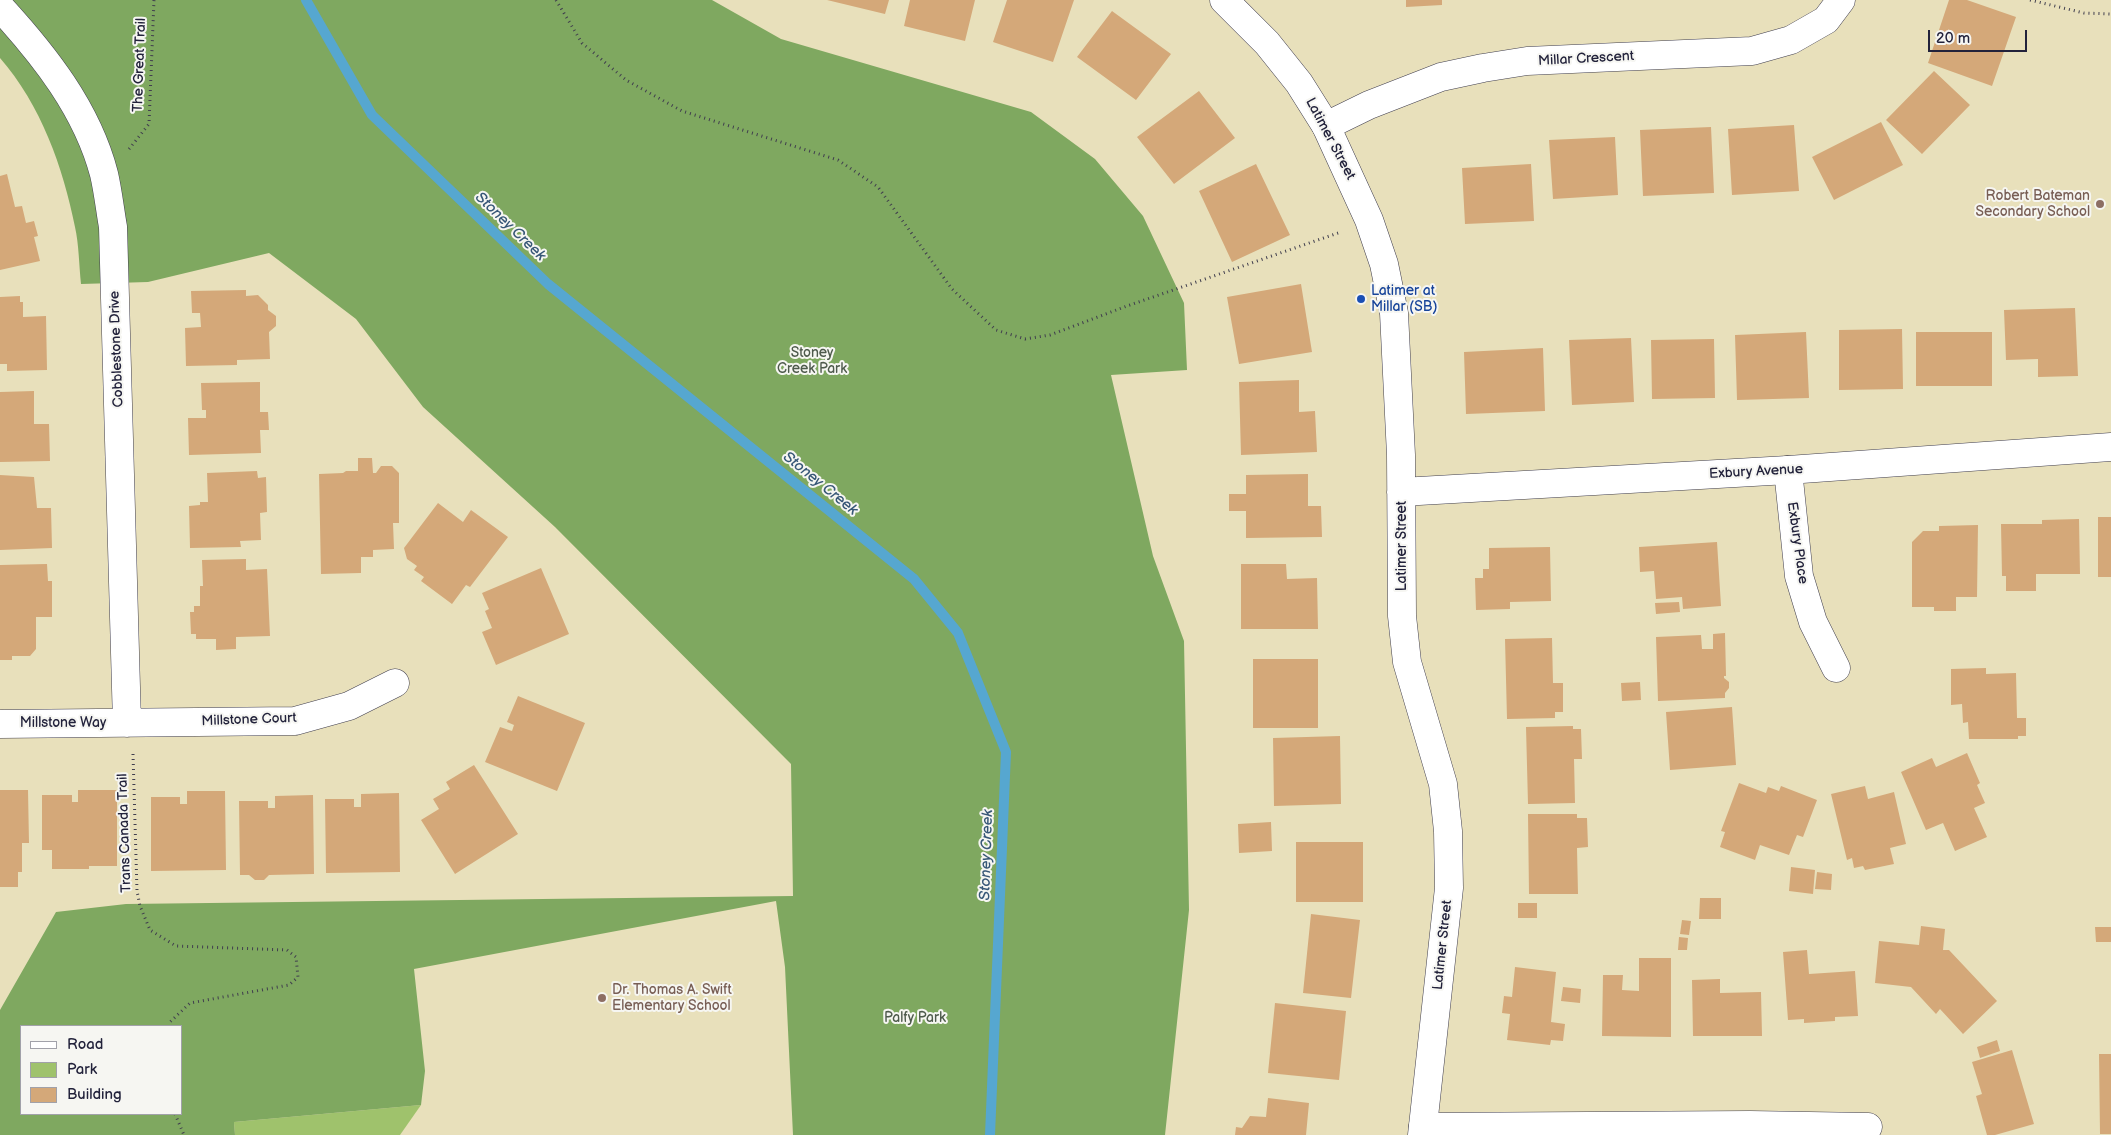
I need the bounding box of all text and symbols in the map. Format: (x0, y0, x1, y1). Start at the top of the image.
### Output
street label: The Great Trail (130, 18, 150, 112)
scale bar (1931, 20, 2030, 52)
text: 20 m (1936, 29, 1970, 48)
street label: Millar Crescent (1538, 48, 1634, 70)
street label: Latimer Street (1301, 95, 1359, 183)
place label: Robert Bateman Secondary School (1975, 188, 2090, 220)
water label: Stoney Creek (471, 189, 549, 265)
marker: Robert Bateman Secondary School (2094, 198, 2106, 210)
place label: Latimer at Millar (SB) (1371, 283, 1438, 316)
street label: Cobblestone Drive (107, 290, 127, 408)
marker: Latimer at Millar (SB) (1355, 293, 1367, 305)
park label: Stoney Creek Park (777, 345, 847, 378)
water label: Stoney Creek (779, 448, 861, 520)
street label: Exbury Avenue (1709, 461, 1803, 483)
street label: Latimer Street (1394, 501, 1410, 591)
street label: Exbury Place (1783, 501, 1811, 585)
street label: Millstone Court (201, 710, 297, 730)
street label: Millstone Way (20, 715, 106, 731)
street label: Trans Canada Trail (115, 773, 135, 893)
water label: Stoney Creek (976, 809, 998, 901)
street label: Latimer Street (1430, 899, 1456, 991)
place label: Dr. Thomas A. Swift Elementary School (612, 982, 732, 1014)
marker: Dr. Thomas A. Swift Elementary School (596, 992, 608, 1004)
park label: Palfy Park (884, 1010, 946, 1026)
legend (20, 1025, 182, 1115)
text: Road (67, 1035, 103, 1054)
text: Park (67, 1060, 97, 1079)
text: Building (67, 1085, 122, 1104)

